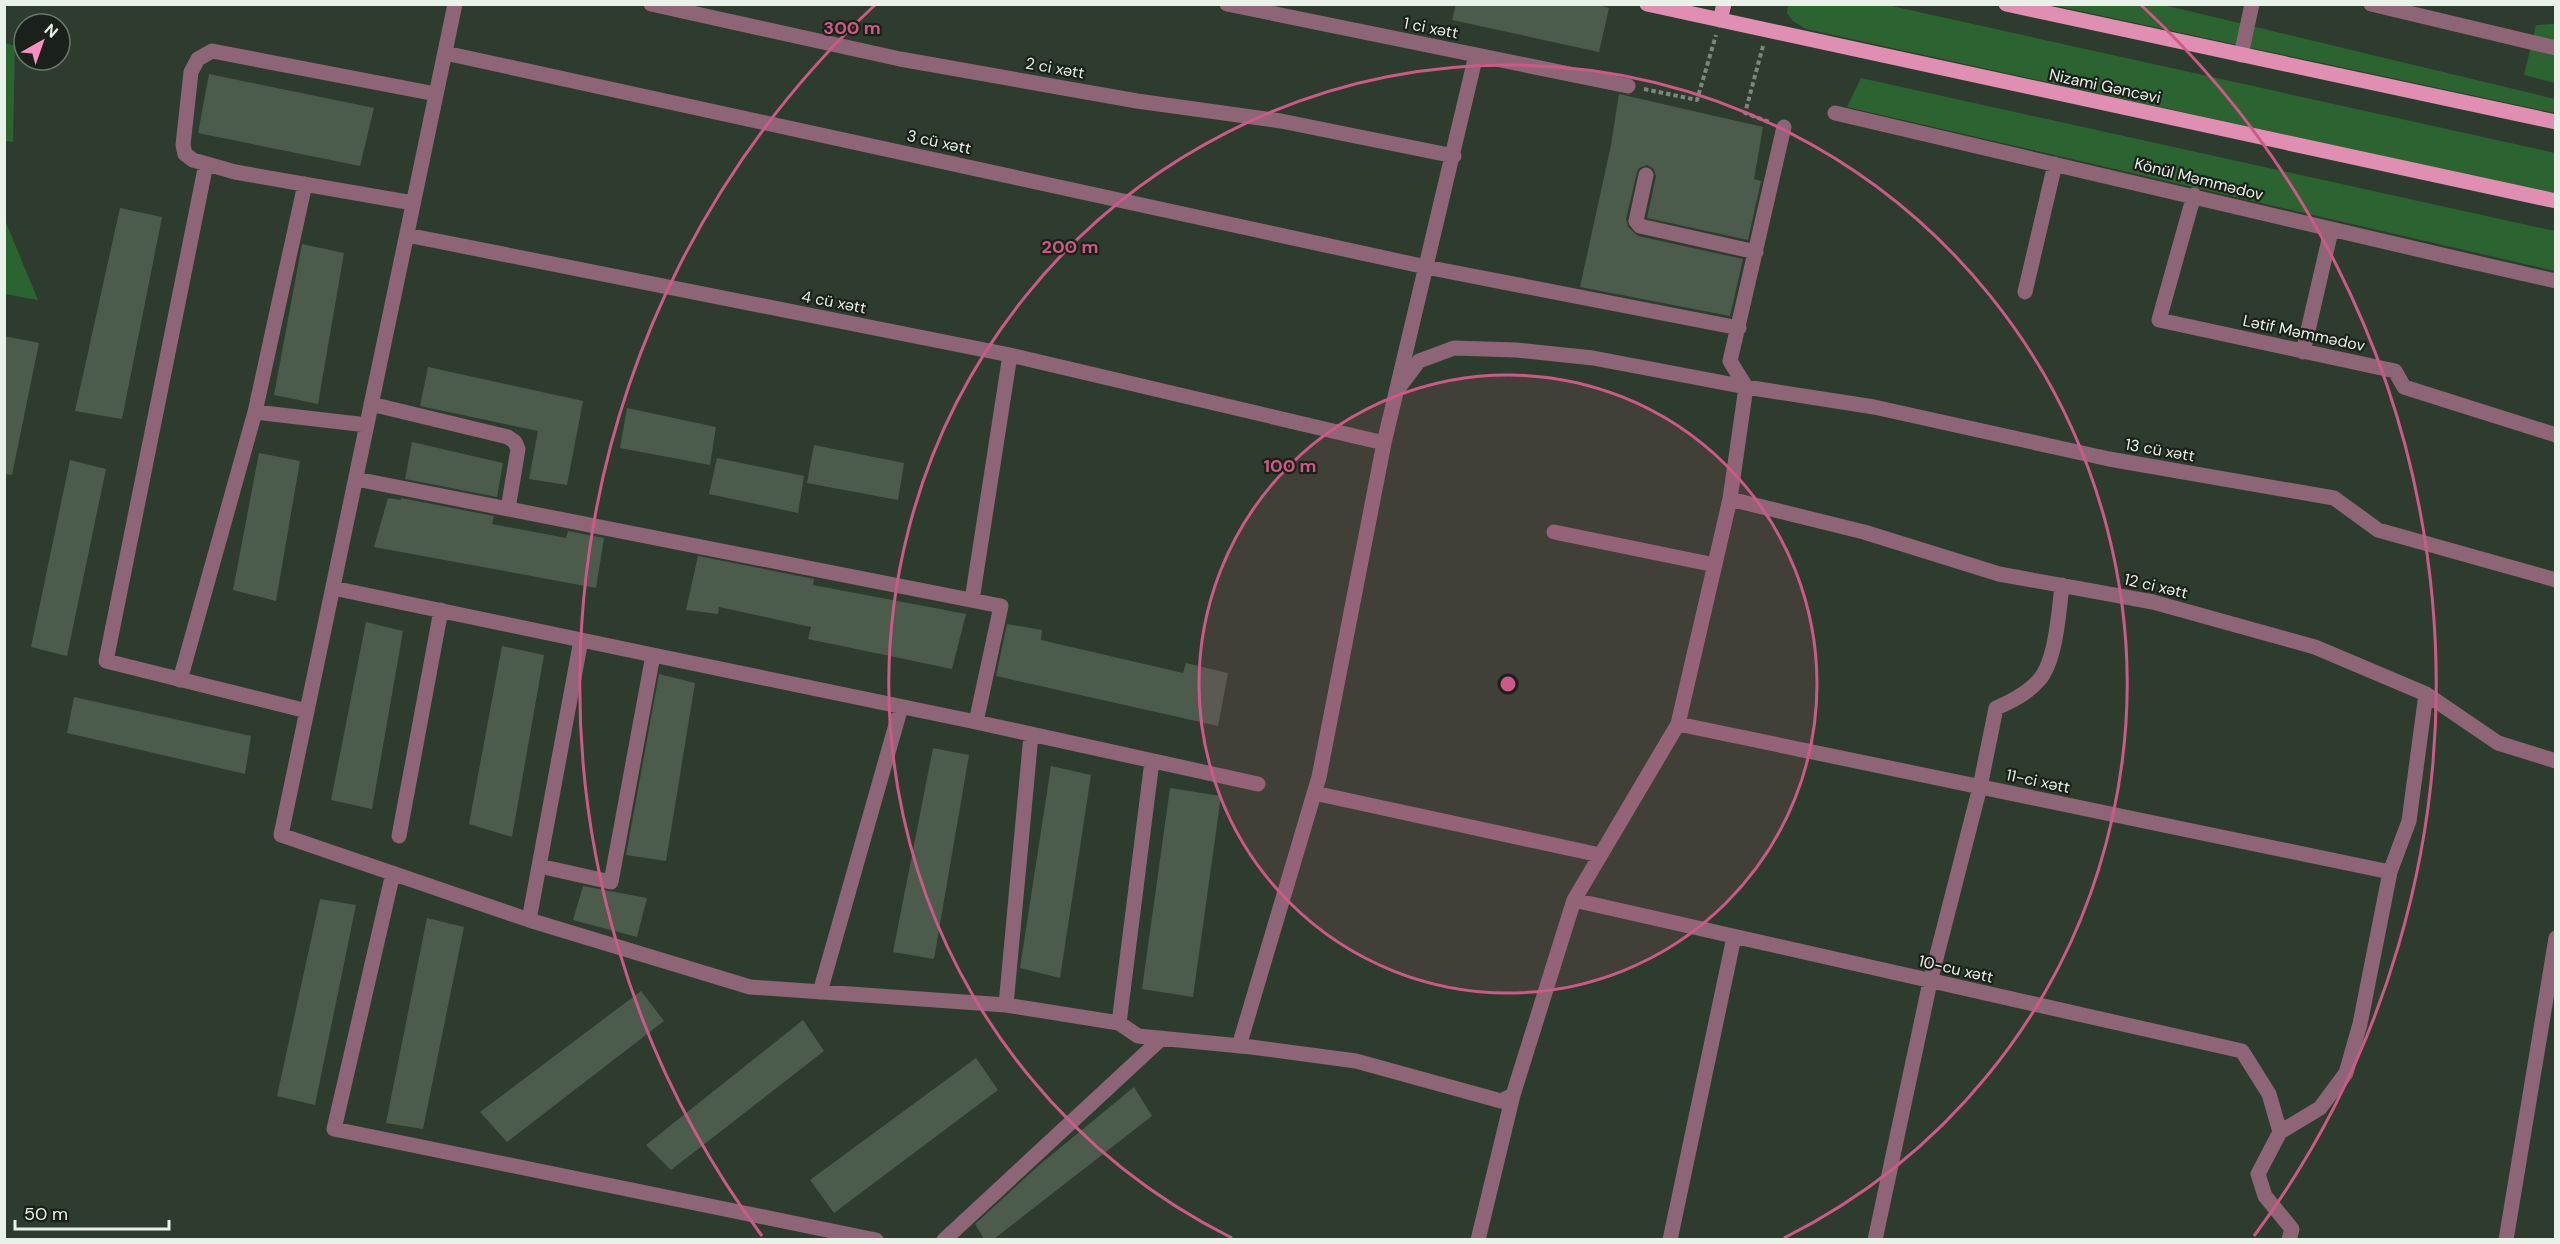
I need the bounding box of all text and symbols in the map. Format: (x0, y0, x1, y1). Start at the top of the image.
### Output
north arrow (12, 12, 72, 72)
street label: 1 ci xətt (1402, 12, 1460, 44)
text: 300 m (823, 16, 881, 40)
text: N (40, 19, 63, 43)
street label: 2 ci xətt (1024, 52, 1086, 84)
street label: Nizami Gəncəvi (2047, 64, 2163, 108)
street label: 3 cü xətt (905, 125, 973, 159)
street label: Könül Məmmədov (2132, 153, 2266, 205)
text: 200 m (1042, 235, 1098, 259)
street label: 4 cü xətt (800, 285, 868, 319)
street label: Lətif Məmmədov (2241, 310, 2368, 356)
street label: 13 cü xətt (2124, 434, 2196, 466)
text: 100 m (1263, 454, 1317, 478)
street label: 12 ci xətt (2122, 568, 2190, 604)
centre of rings (1498, 674, 1518, 694)
street label: 11-ci xətt (2004, 764, 2072, 798)
street label: 10-cu xətt (1917, 950, 1995, 988)
scale bar (15, 1193, 170, 1231)
text: 50 m (24, 1202, 68, 1226)

